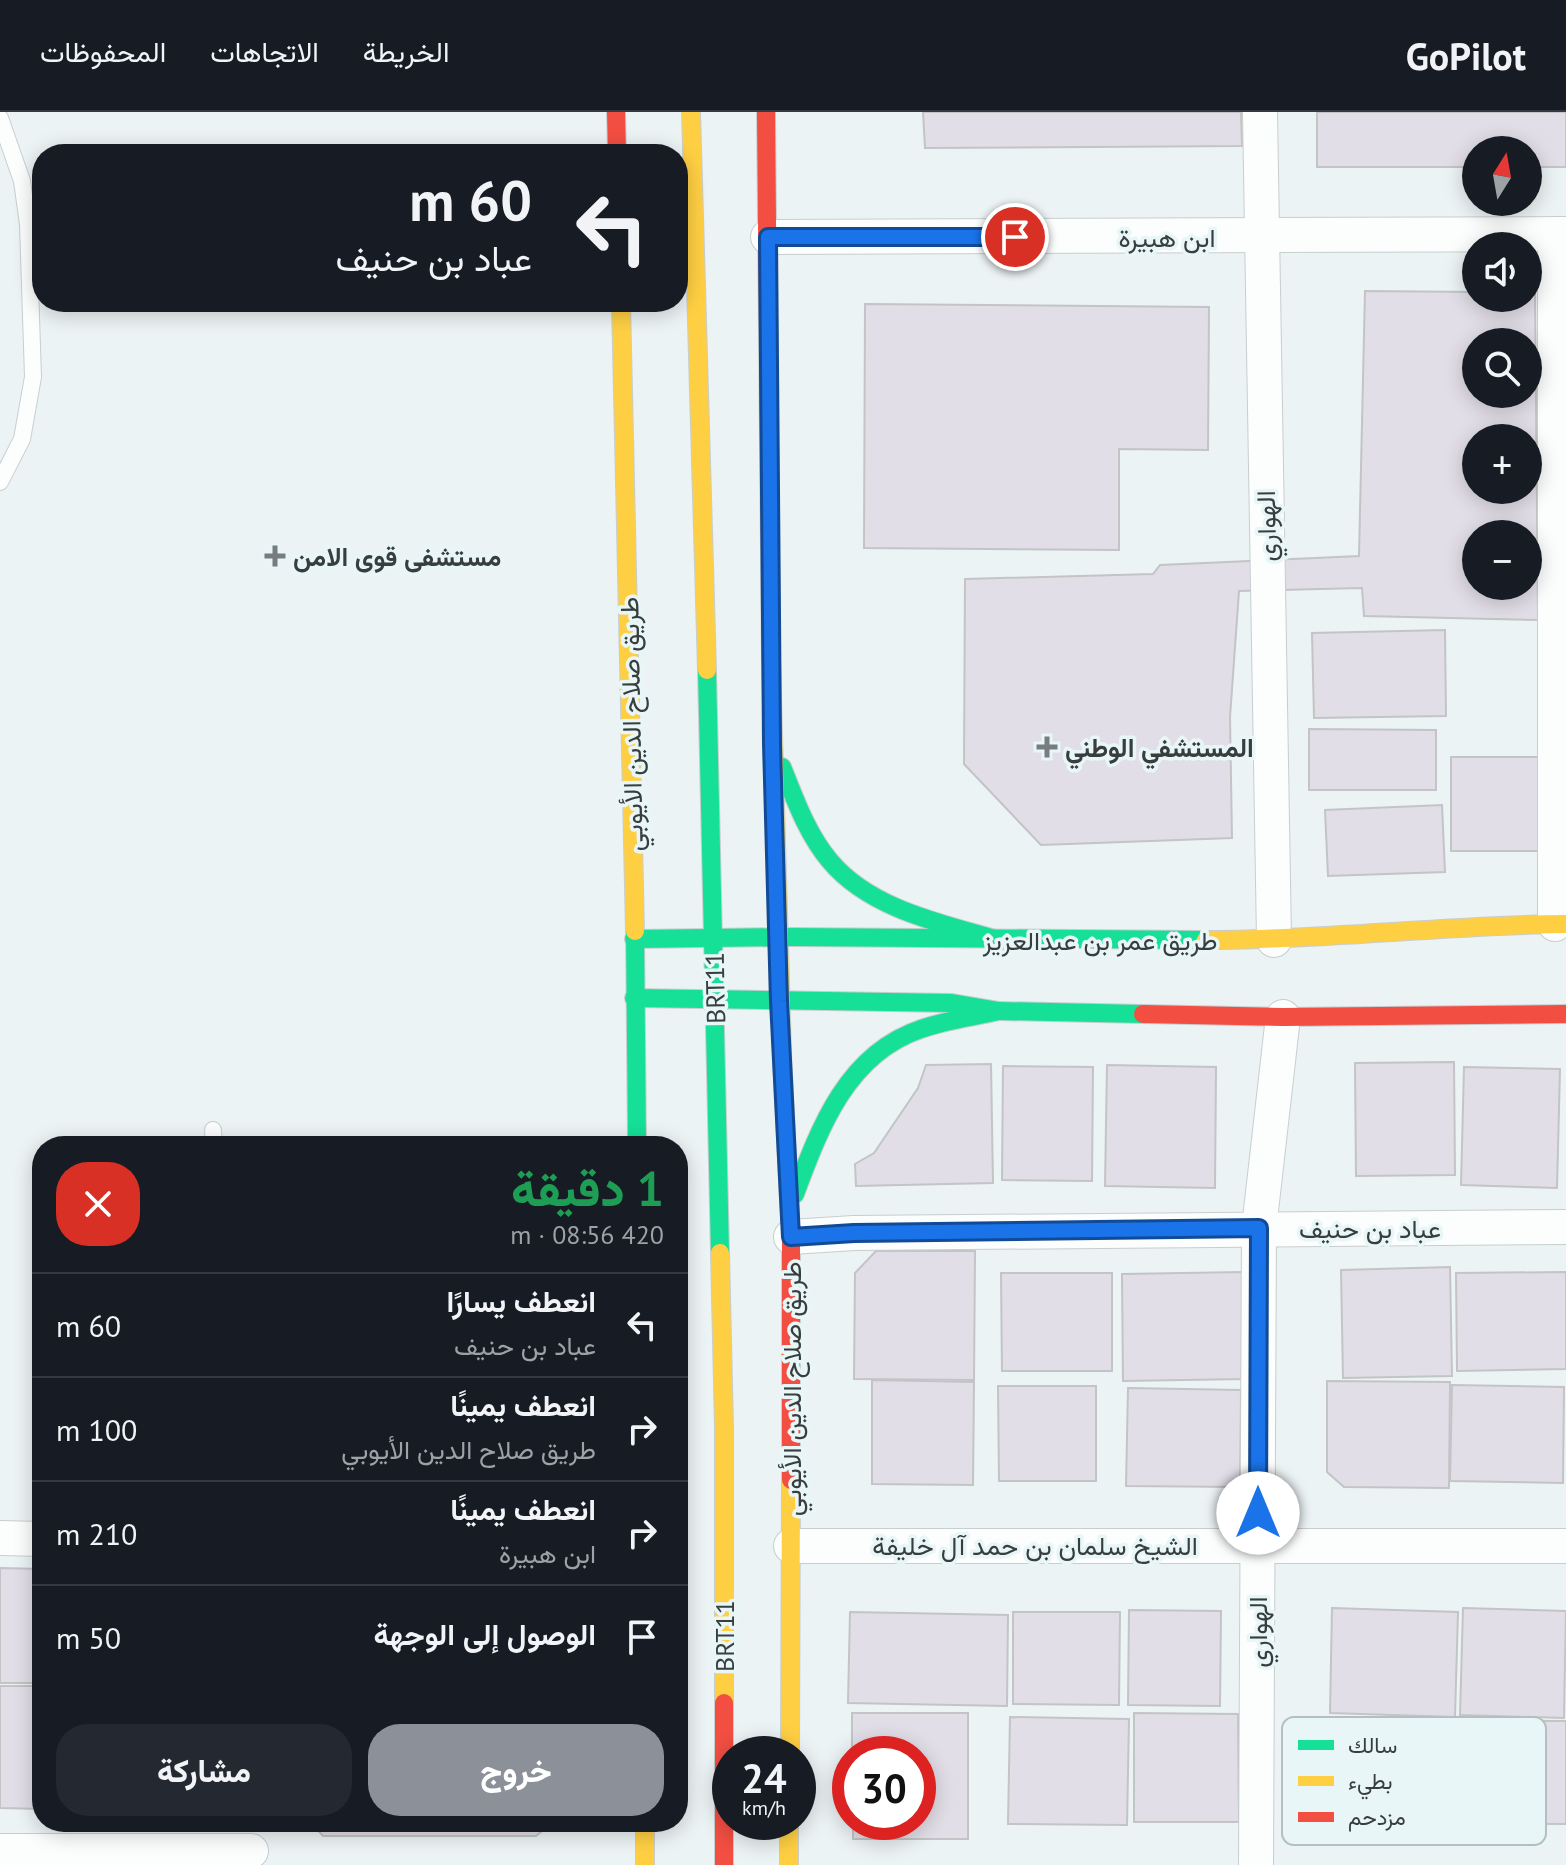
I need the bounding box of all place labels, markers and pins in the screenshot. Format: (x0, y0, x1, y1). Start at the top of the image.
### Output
pin (981, 203, 1049, 271)
place label: مستشفى قوى الامن (293, 540, 501, 573)
marker: مستشفى قوى الامن (264, 545, 286, 567)
place label: المستشفي الوطني (1065, 731, 1254, 770)
marker: المستشفي الوطني (1036, 736, 1058, 758)

